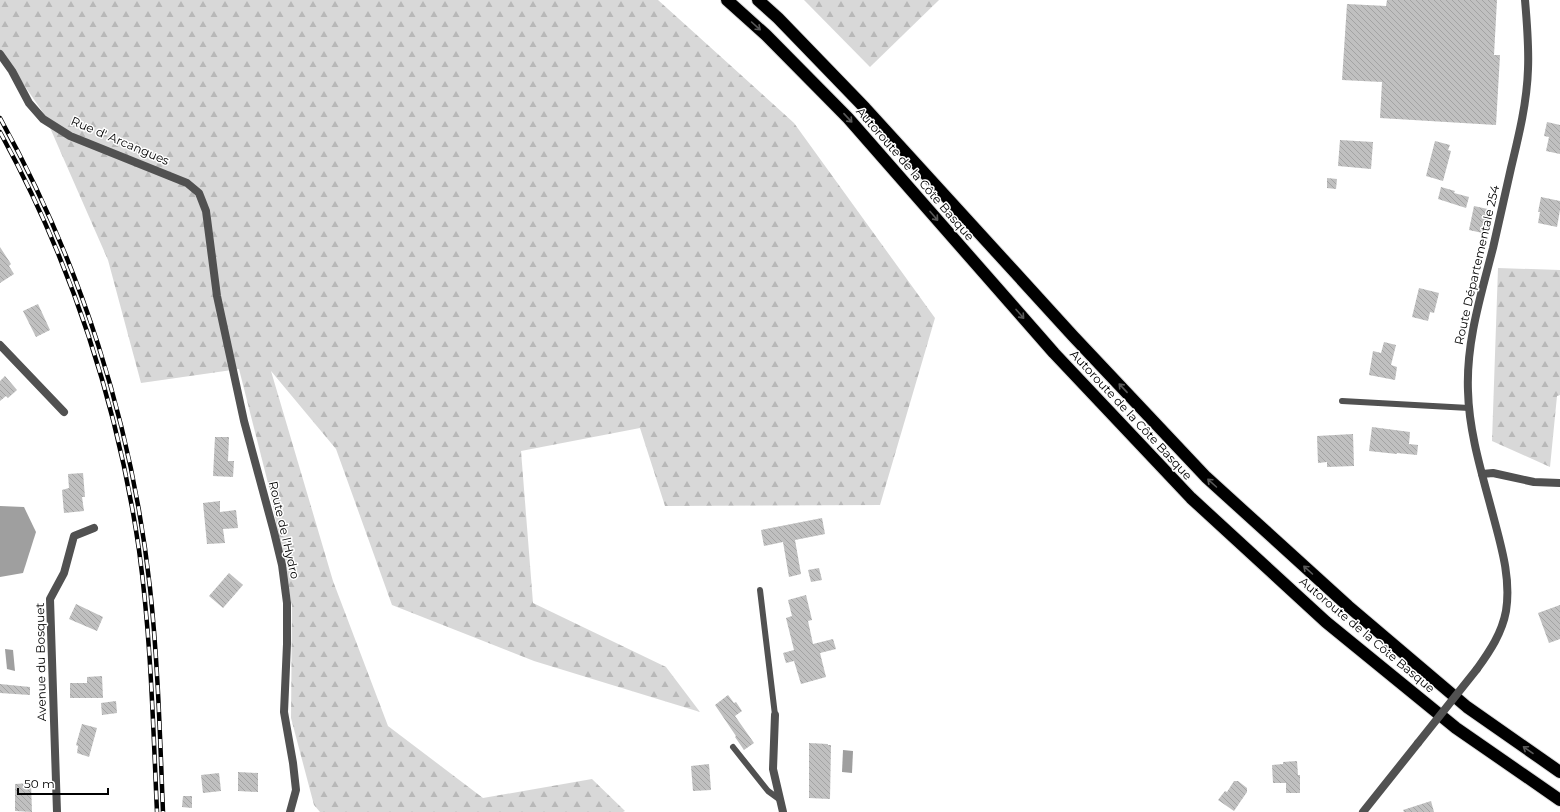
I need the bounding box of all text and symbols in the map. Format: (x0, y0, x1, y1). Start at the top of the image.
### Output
one-way arrow (751, 21, 761, 30)
street label: Autoroute de la Côte Basque (853, 104, 978, 244)
street label: Rue d' Arcangues (69, 113, 172, 168)
one-way arrow (843, 113, 853, 123)
street label: Route Départementale 254 (1451, 183, 1502, 346)
one-way arrow (929, 211, 938, 221)
one-way arrow (1015, 308, 1024, 319)
street label: Autoroute de la Côte Basque (1067, 347, 1196, 483)
one-way arrow (1118, 383, 1128, 393)
one-way arrow (1207, 478, 1217, 487)
street label: Route de l'Hydro (266, 480, 303, 580)
one-way arrow (1303, 565, 1313, 575)
street label: Autoroute de la Côte Basque (1297, 574, 1438, 696)
street label: Avenue du Bosquet (32, 603, 49, 721)
one-way arrow (1523, 746, 1534, 754)
scale bar (18, 770, 108, 796)
text: 50 m (24, 776, 55, 791)

